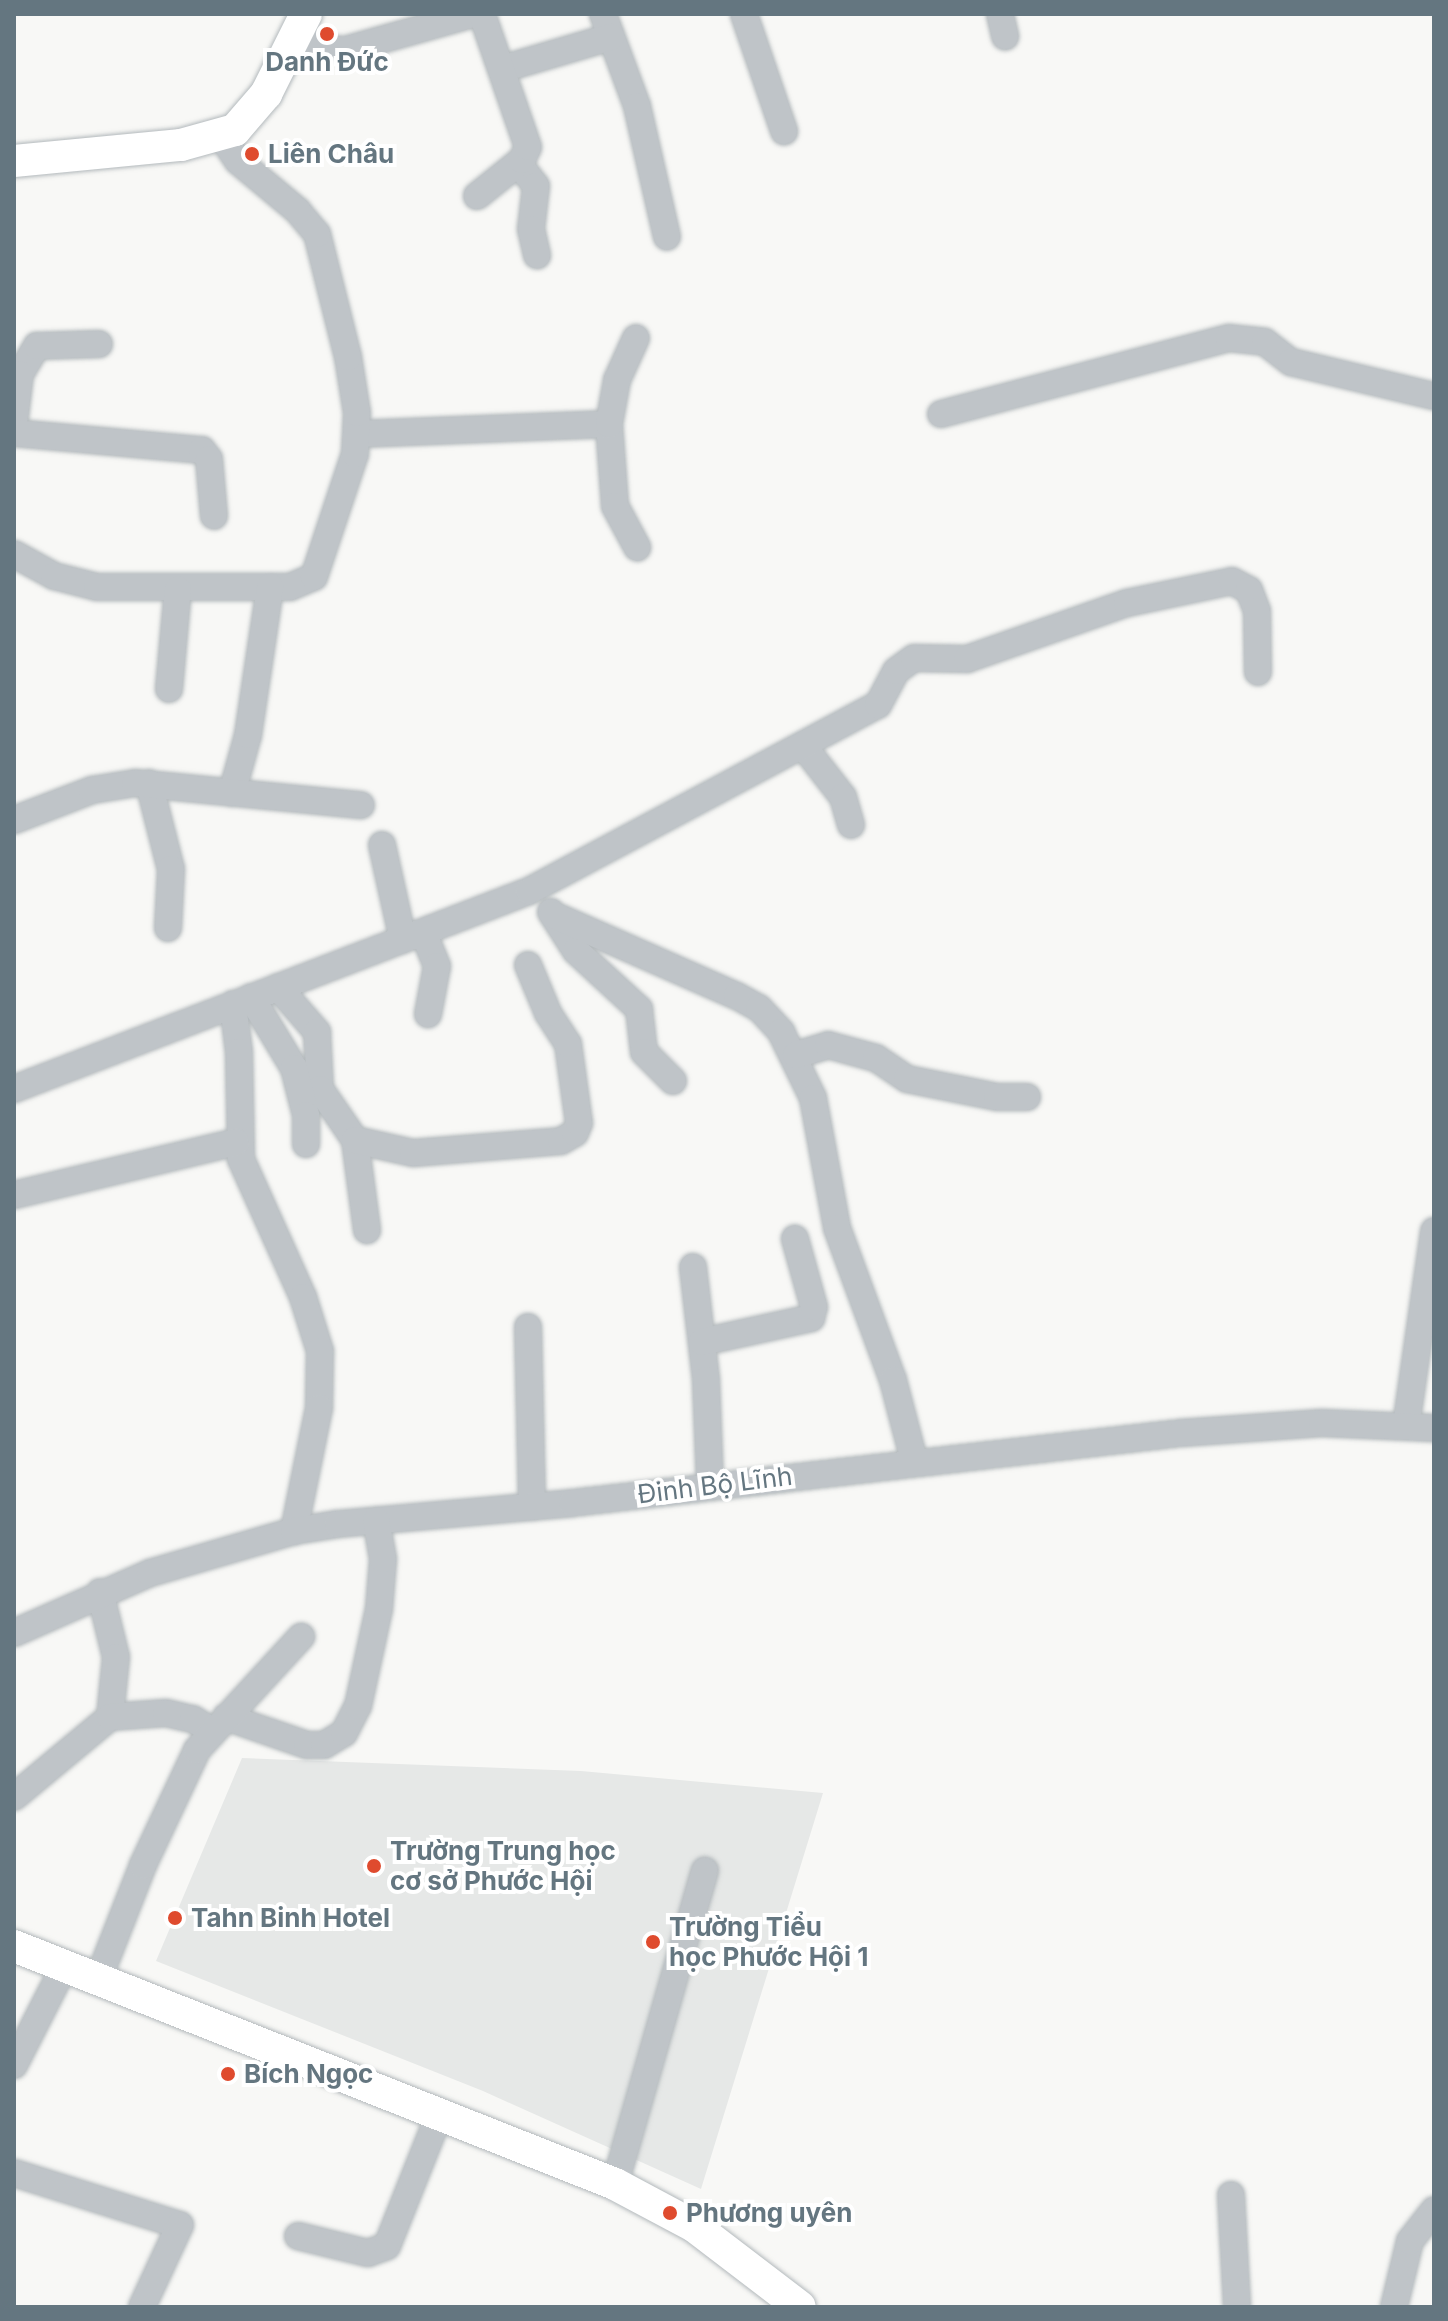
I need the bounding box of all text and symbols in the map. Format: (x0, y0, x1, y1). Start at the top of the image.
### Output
marker: Danh Đức (318, 25, 336, 43)
place label: Danh Đức (265, 46, 389, 78)
place label: Liên Châu (268, 138, 394, 170)
marker: Liên Châu (243, 145, 261, 163)
street label: Đinh Bộ Lĩnh (636, 1460, 794, 1510)
place label: Trường Trung học cơ sở Phước Hội (390, 1835, 616, 1896)
marker: Trường Trung học cơ sở Phước Hội (365, 1857, 383, 1875)
place label: Tahn Binh Hotel (191, 1902, 390, 1934)
marker: Tahn Binh Hotel (166, 1909, 184, 1927)
place label: Trường Tiểu học Phước Hội 1 (669, 1911, 868, 1972)
marker: Trường Tiểu học Phước Hội 1 (644, 1933, 662, 1951)
place label: Bích Ngọc (244, 2058, 373, 2090)
marker: Bích Ngọc (219, 2065, 237, 2083)
place label: Phương uyên (686, 2197, 852, 2229)
marker: Phương uyên (661, 2204, 679, 2222)

